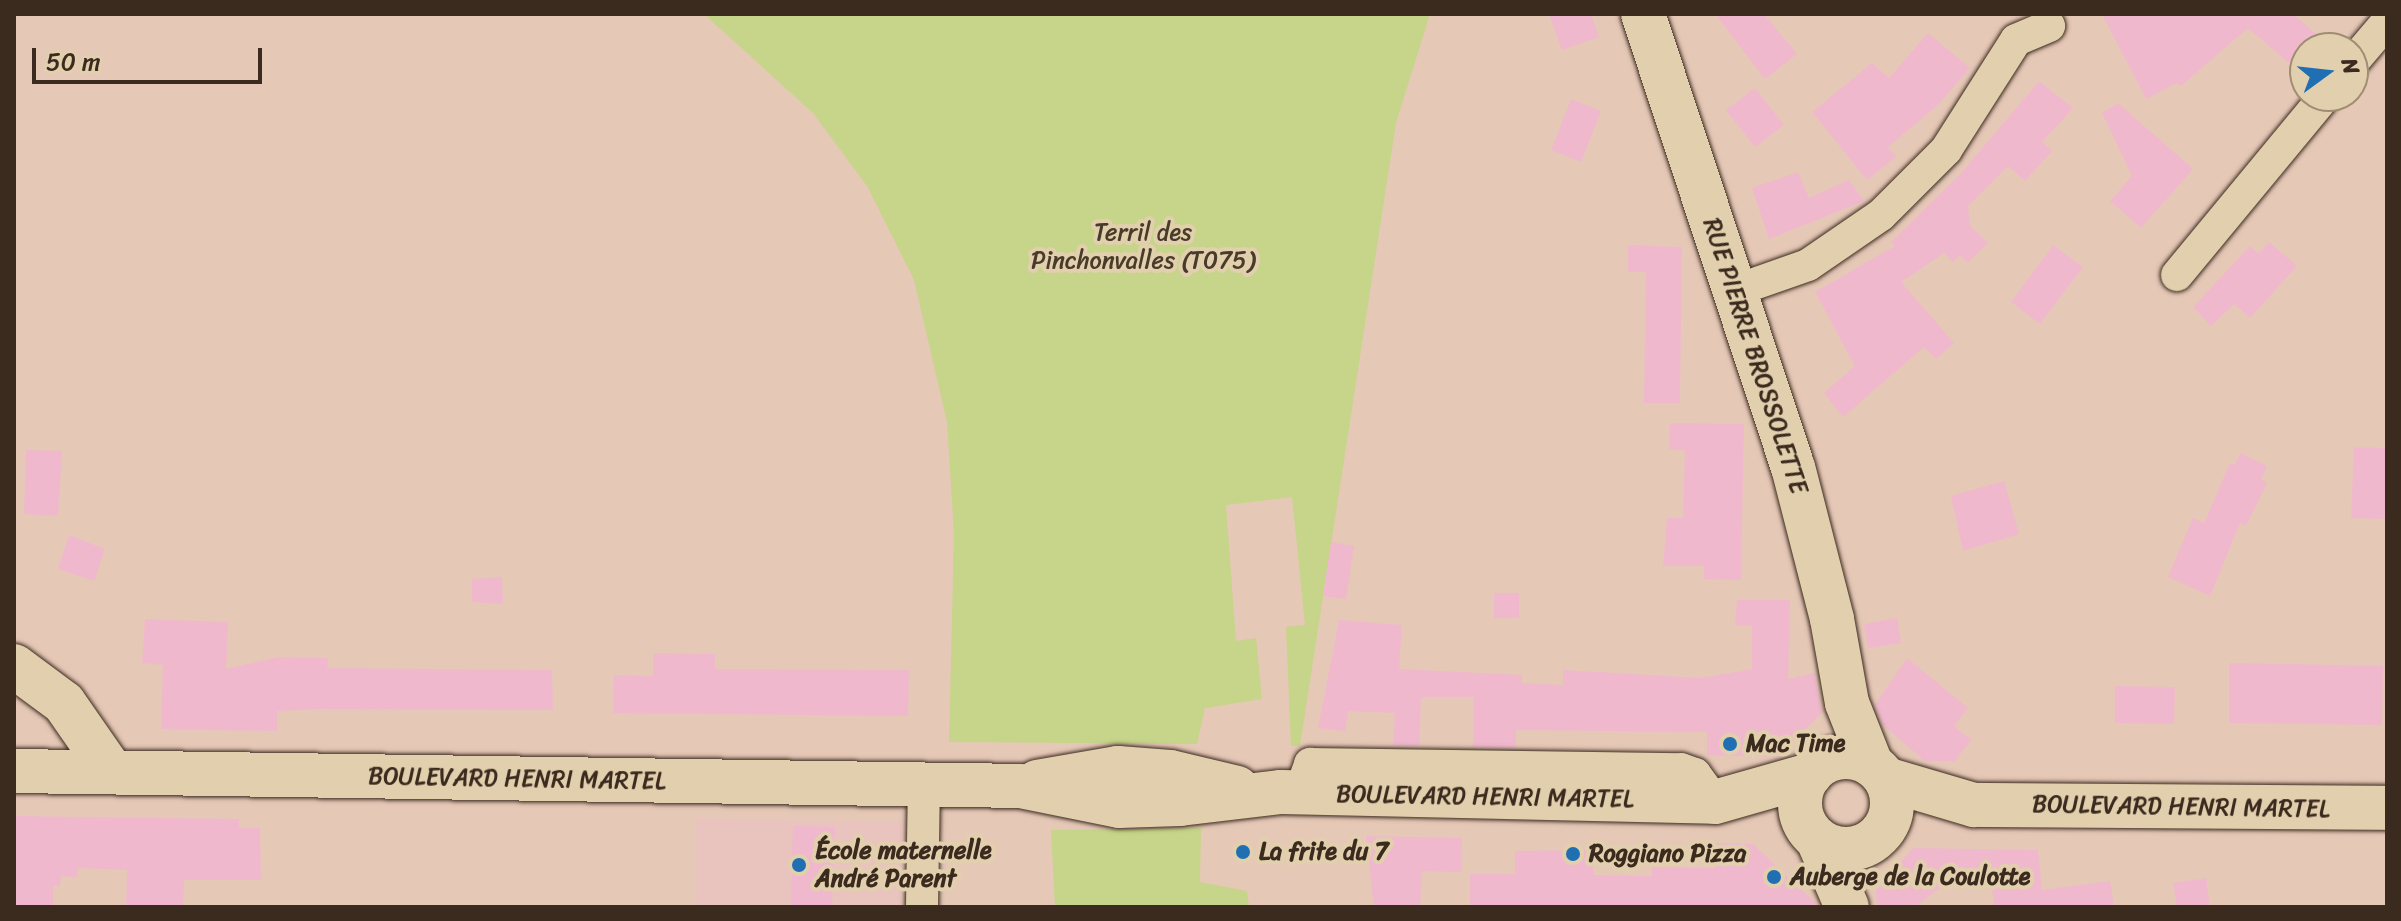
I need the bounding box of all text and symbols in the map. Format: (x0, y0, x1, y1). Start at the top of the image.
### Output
scale bar (36, 32, 266, 82)
north arrow (2289, 32, 2369, 112)
text: 50 m (46, 41, 101, 83)
text: N (2330, 54, 2372, 79)
street label: RUE PIERRE BROSSOLETTE (1697, 215, 1813, 497)
park label: Terril des Pinchonvalles (T075) (1031, 219, 1255, 275)
place label: Mac Time (1746, 730, 1847, 758)
marker: Mac Time (1721, 735, 1739, 753)
street label: BOULEVARD HENRI MARTEL (368, 762, 666, 796)
street label: BOULEVARD HENRI MARTEL (1336, 780, 1634, 814)
street label: BOULEVARD HENRI MARTEL (2032, 790, 2330, 824)
place label: École maternelle André Parent (815, 837, 992, 893)
place label: La frite du 7 (1259, 838, 1389, 866)
place label: Roggiano Pizza (1589, 840, 1746, 868)
marker: La frite du 7 (1234, 843, 1252, 861)
marker: Roggiano Pizza (1564, 845, 1582, 863)
marker: École maternelle André Parent (790, 856, 808, 874)
place label: Auberge de la Coulotte (1790, 863, 2031, 891)
marker: Auberge de la Coulotte (1765, 868, 1783, 886)

